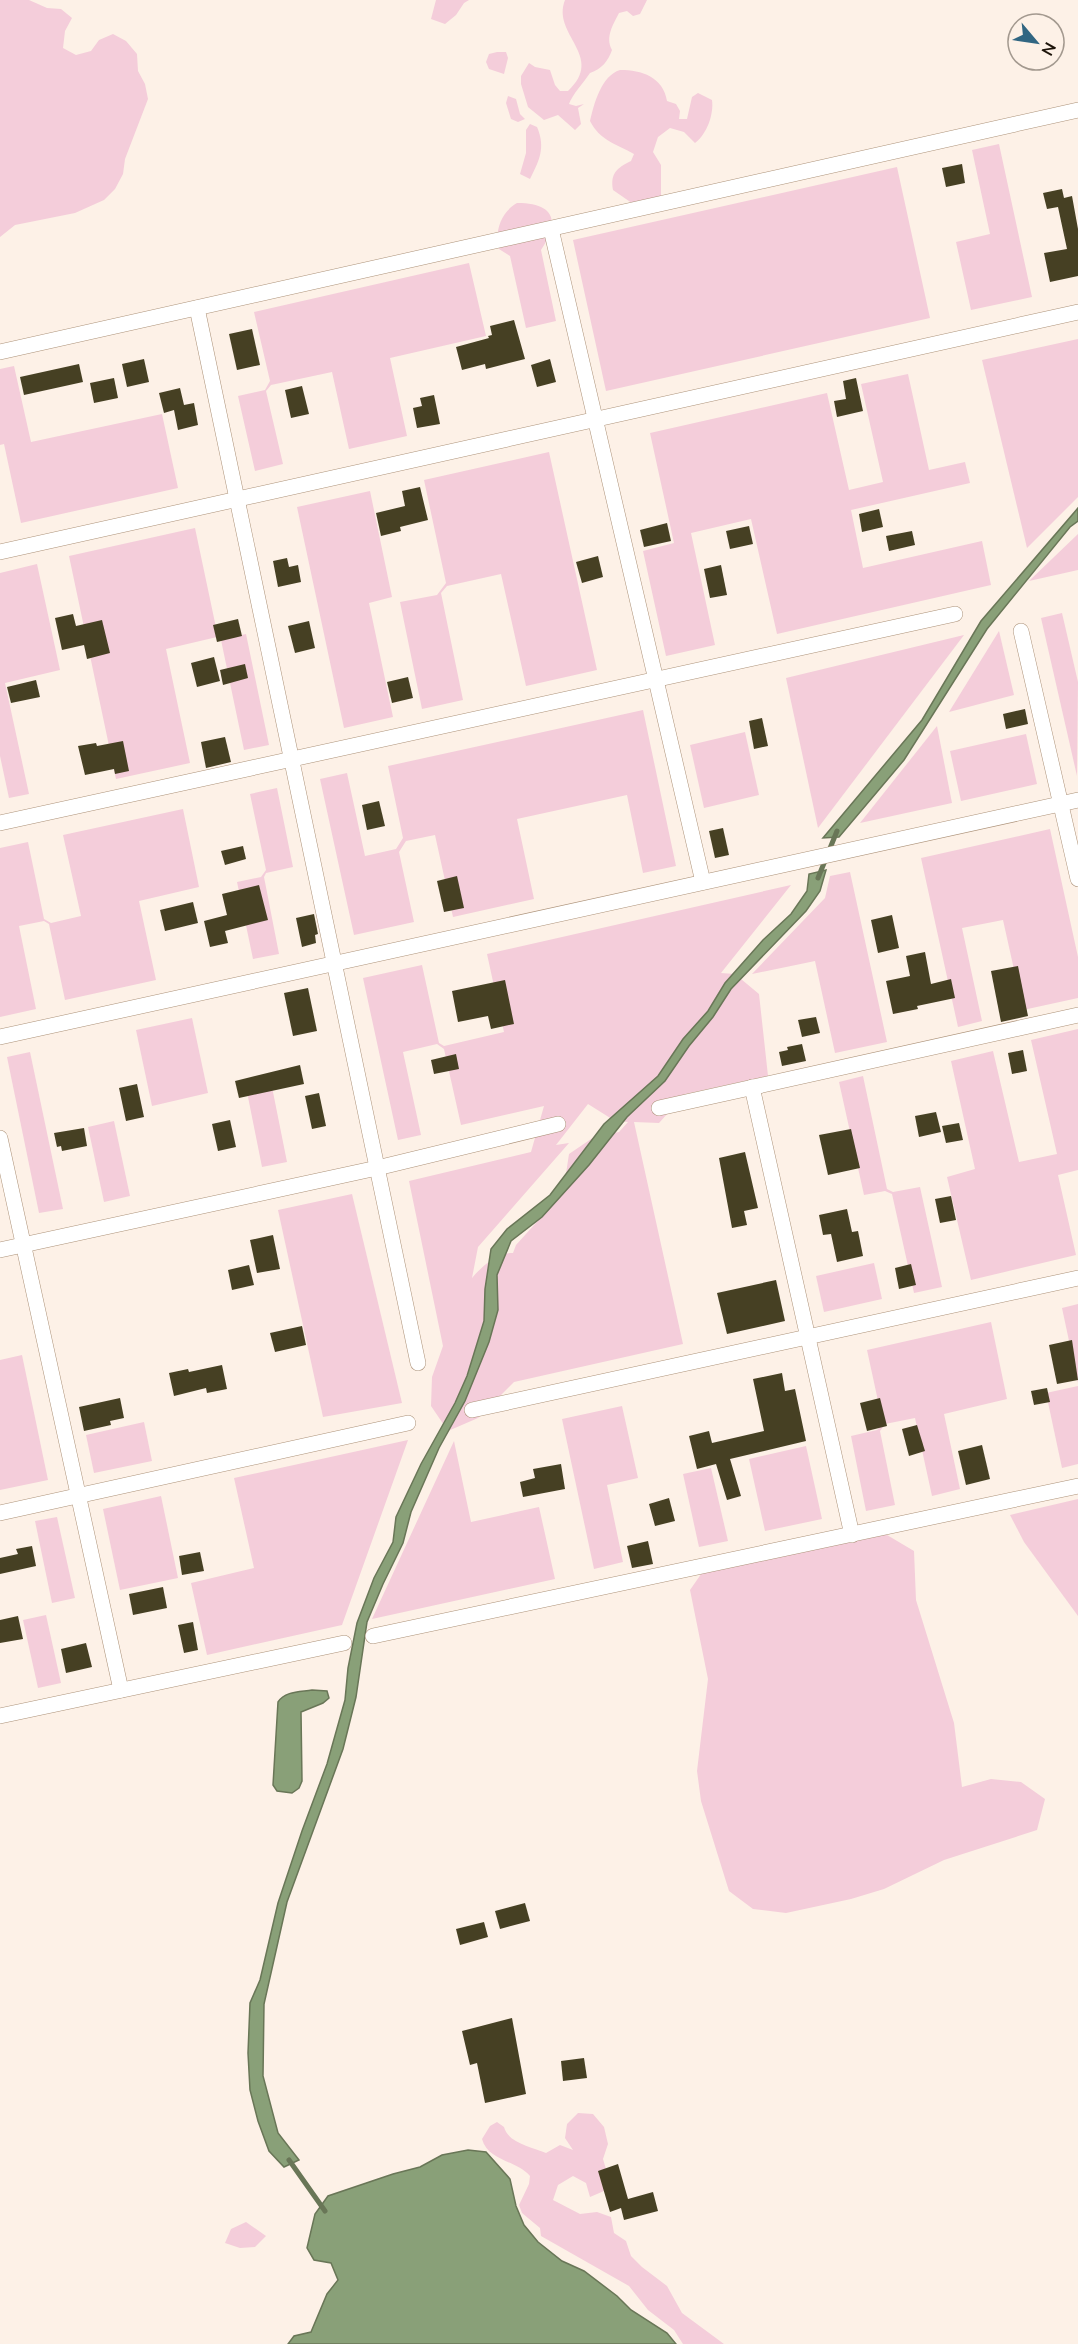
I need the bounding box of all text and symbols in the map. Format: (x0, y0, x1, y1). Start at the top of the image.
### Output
north arrow (1006, 12, 1066, 72)
text: N (1037, 39, 1061, 59)

